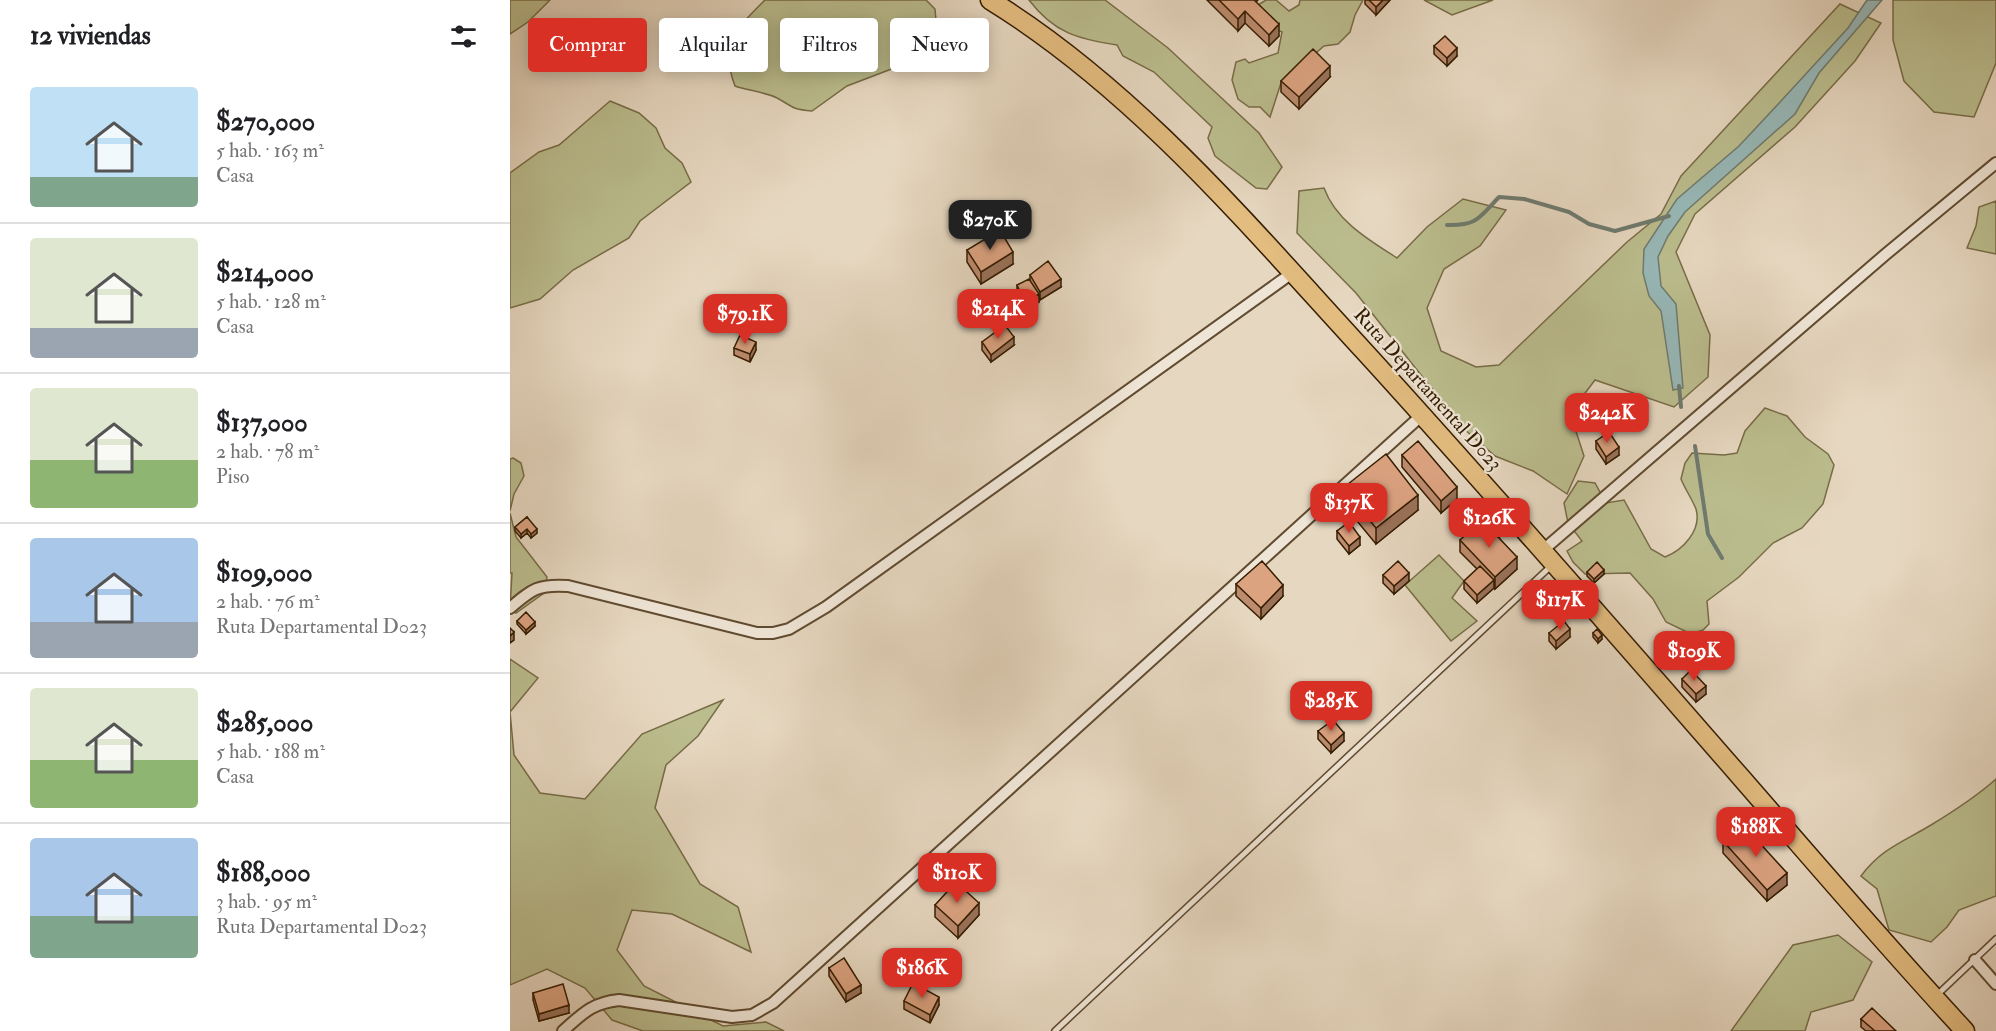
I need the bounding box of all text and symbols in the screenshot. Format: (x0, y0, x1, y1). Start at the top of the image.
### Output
chip: Comprar (528, 18, 647, 72)
chip: Alquilar (659, 18, 768, 72)
chip: Filtros (780, 18, 878, 72)
chip: Nuevo (890, 18, 989, 72)
text: 12 viviendas (30, 20, 151, 52)
icon: filters (447, 20, 480, 53)
text: $270,000 (216, 106, 315, 138)
icon: home (78, 111, 150, 183)
text: 5 hab. · 163 m² (216, 138, 324, 163)
text: Casa (216, 163, 254, 188)
pin: $270K (948, 200, 1032, 251)
text: $270K (963, 207, 1017, 232)
text: $214,000 (216, 257, 314, 289)
icon: home (78, 262, 150, 334)
text: 5 hab. · 128 m² (216, 289, 326, 314)
pin: $214K (956, 289, 1040, 340)
pin: $79.1K (696, 294, 794, 345)
text: $214K (971, 296, 1025, 321)
text: $79.1K (717, 301, 773, 326)
street label: Ruta Departamental D023 (1347, 302, 1508, 476)
text: Casa (216, 314, 254, 339)
pin: $242K (1565, 393, 1649, 444)
text: $242K (1579, 400, 1635, 425)
text: $137,000 (216, 407, 308, 439)
icon: home (78, 412, 150, 484)
text: 2 hab. · 78 m² (216, 439, 319, 464)
text: Piso (216, 464, 249, 489)
pin: $137K (1307, 483, 1391, 534)
text: $137K (1324, 490, 1374, 515)
pin: $126K (1447, 498, 1531, 549)
text: $126K (1463, 505, 1515, 530)
text: $109,000 (216, 557, 313, 589)
icon: home (78, 562, 150, 634)
pin: $117K (1518, 580, 1602, 631)
text: $117K (1536, 587, 1584, 612)
text: 2 hab. · 76 m² (216, 589, 320, 614)
text: Ruta Departamental D023 (216, 614, 427, 639)
pin: $109K (1652, 631, 1736, 682)
text: $109K (1668, 638, 1720, 663)
pin: $285K (1289, 681, 1373, 732)
text: $285K (1304, 688, 1358, 713)
text: $285,000 (216, 707, 313, 739)
icon: home (78, 712, 150, 784)
text: 5 hab. · 188 m² (216, 739, 325, 764)
text: Casa (216, 764, 254, 789)
pin: $188K (1714, 807, 1798, 858)
text: $188K (1730, 814, 1782, 839)
pin: $110K (915, 853, 999, 904)
text: $188,000 (216, 857, 311, 889)
text: $110K (932, 860, 982, 885)
icon: home (78, 862, 150, 934)
text: 3 hab. · 95 m² (216, 889, 317, 914)
text: Ruta Departamental D023 (216, 914, 427, 939)
pin: $186K (880, 948, 964, 999)
text: $186K (896, 955, 948, 980)

